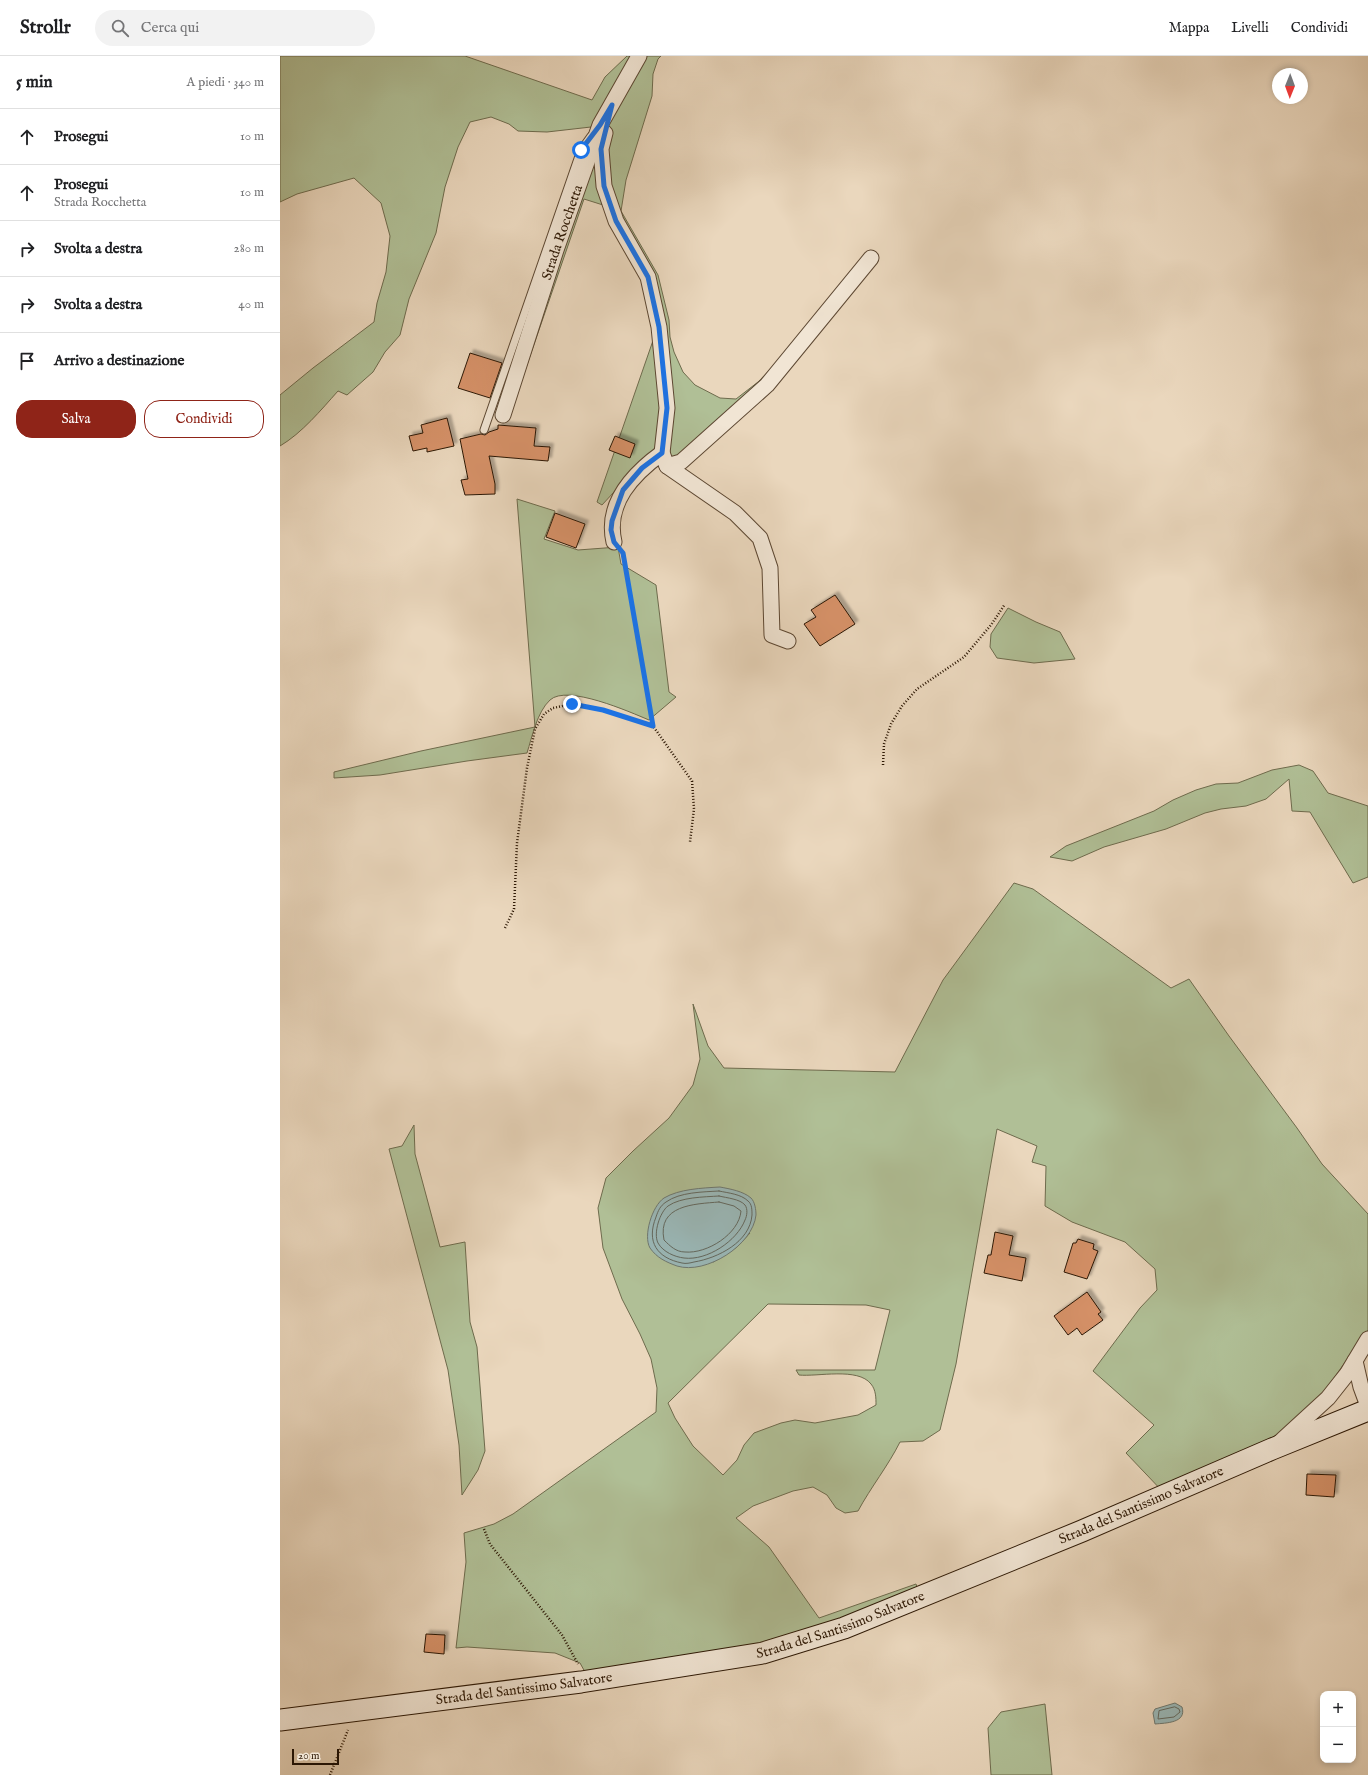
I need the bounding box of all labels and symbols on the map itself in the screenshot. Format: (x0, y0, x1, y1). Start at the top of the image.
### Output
north arrow (1272, 68, 1308, 104)
route start (572, 141, 590, 159)
street label: Strada Rocchetta (538, 182, 588, 282)
route end (563, 695, 581, 713)
street label: Strada del Santissimo Salvatore (1056, 1462, 1227, 1549)
street label: Strada del Santissimo Salvatore (755, 1587, 928, 1663)
street label: Strada del Santissimo Salvatore (435, 1668, 614, 1709)
scale bar (292, 1747, 339, 1766)

